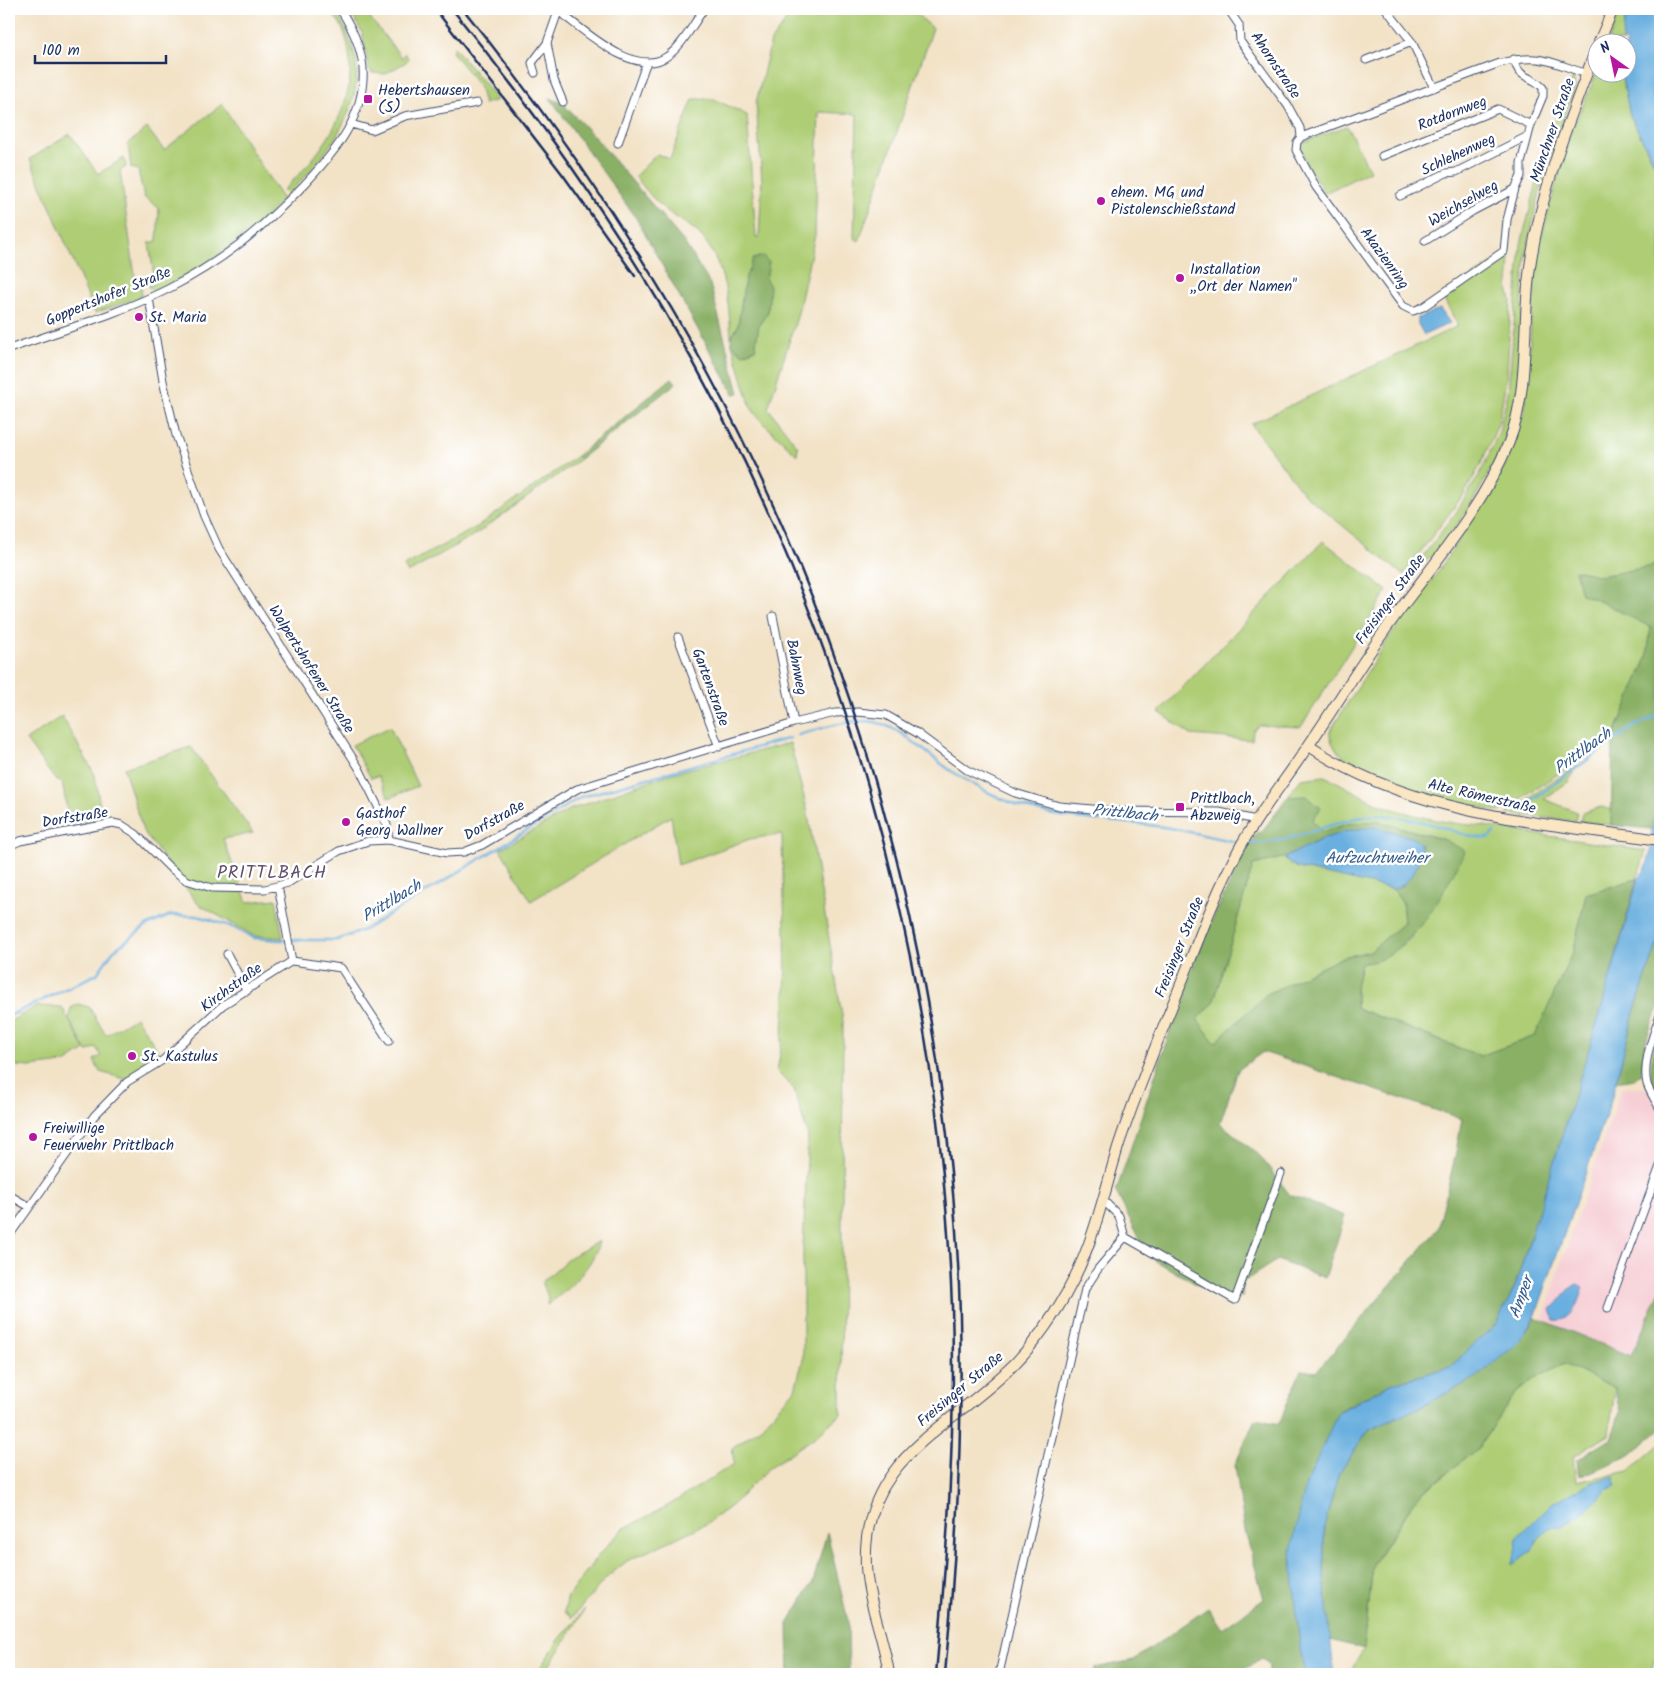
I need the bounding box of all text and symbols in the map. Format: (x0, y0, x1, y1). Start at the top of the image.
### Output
street label: Ahornstraße (1244, 27, 1307, 104)
scale bar (35, 32, 166, 64)
north arrow (1586, 32, 1636, 82)
text: N (1596, 36, 1615, 60)
text: 100 m (42, 39, 80, 63)
street label: Münchner Straße (1524, 75, 1582, 186)
place label: Hebertshausen (S) (378, 79, 470, 120)
street label: Rotdornweg (1414, 90, 1491, 138)
marker: Hebertshausen (S) (362, 93, 374, 105)
street label: Schlehenweg (1417, 127, 1500, 183)
street label: Weichselweg (1424, 174, 1503, 234)
place label: ehem. MG und Pistolenschießstand (1111, 181, 1236, 222)
marker: ehem. MG und Pistolenschießstand (1095, 195, 1107, 207)
street label: Akazienring (1353, 223, 1415, 295)
place label: Installation „Ort der Namen'' (1190, 258, 1298, 299)
street label: Goppertshofer Straße (42, 261, 175, 333)
marker: Installation „Ort der Namen'' (1174, 272, 1186, 284)
place label: St. Maria (149, 306, 207, 330)
marker: St. Maria (133, 311, 145, 323)
street label: Freisinger Straße (1350, 549, 1432, 650)
street label: Walpertshofener Straße (262, 601, 361, 739)
street label: Bahnweg (779, 637, 813, 697)
street label: Gartenstraße (685, 645, 735, 730)
water label: Prittlbach (1549, 721, 1618, 781)
street label: Alte Römerstraße (1425, 773, 1538, 821)
place label: Prittlbach, Abzweig (1190, 787, 1255, 828)
street label: Dorfstraße (459, 794, 530, 848)
water label: Prittlbach (1091, 798, 1160, 830)
street label: Dorfstraße (40, 801, 110, 835)
marker: Prittlbach, Abzweig (1174, 801, 1186, 813)
place label: Gasthof Georg Wallner (356, 802, 444, 843)
marker: Gasthof Georg Wallner (340, 816, 352, 828)
water label: Aufzuchtweiher (1326, 846, 1432, 871)
district label: PRITTLBACH (217, 859, 327, 888)
water label: Prittlbach (357, 873, 428, 929)
street label: Freisinger Straße (1149, 893, 1211, 1002)
street label: Kirchstraße (195, 957, 268, 1019)
place label: St. Kastulus (142, 1045, 219, 1069)
marker: St. Kastulus (126, 1050, 138, 1062)
place label: Freiwillige Feuerwehr Prittlbach (43, 1117, 174, 1158)
marker: Freiwillige Feuerwehr Prittlbach (27, 1131, 39, 1143)
water label: Amper (1502, 1270, 1542, 1322)
street label: Freisinger Straße (912, 1346, 1010, 1433)

